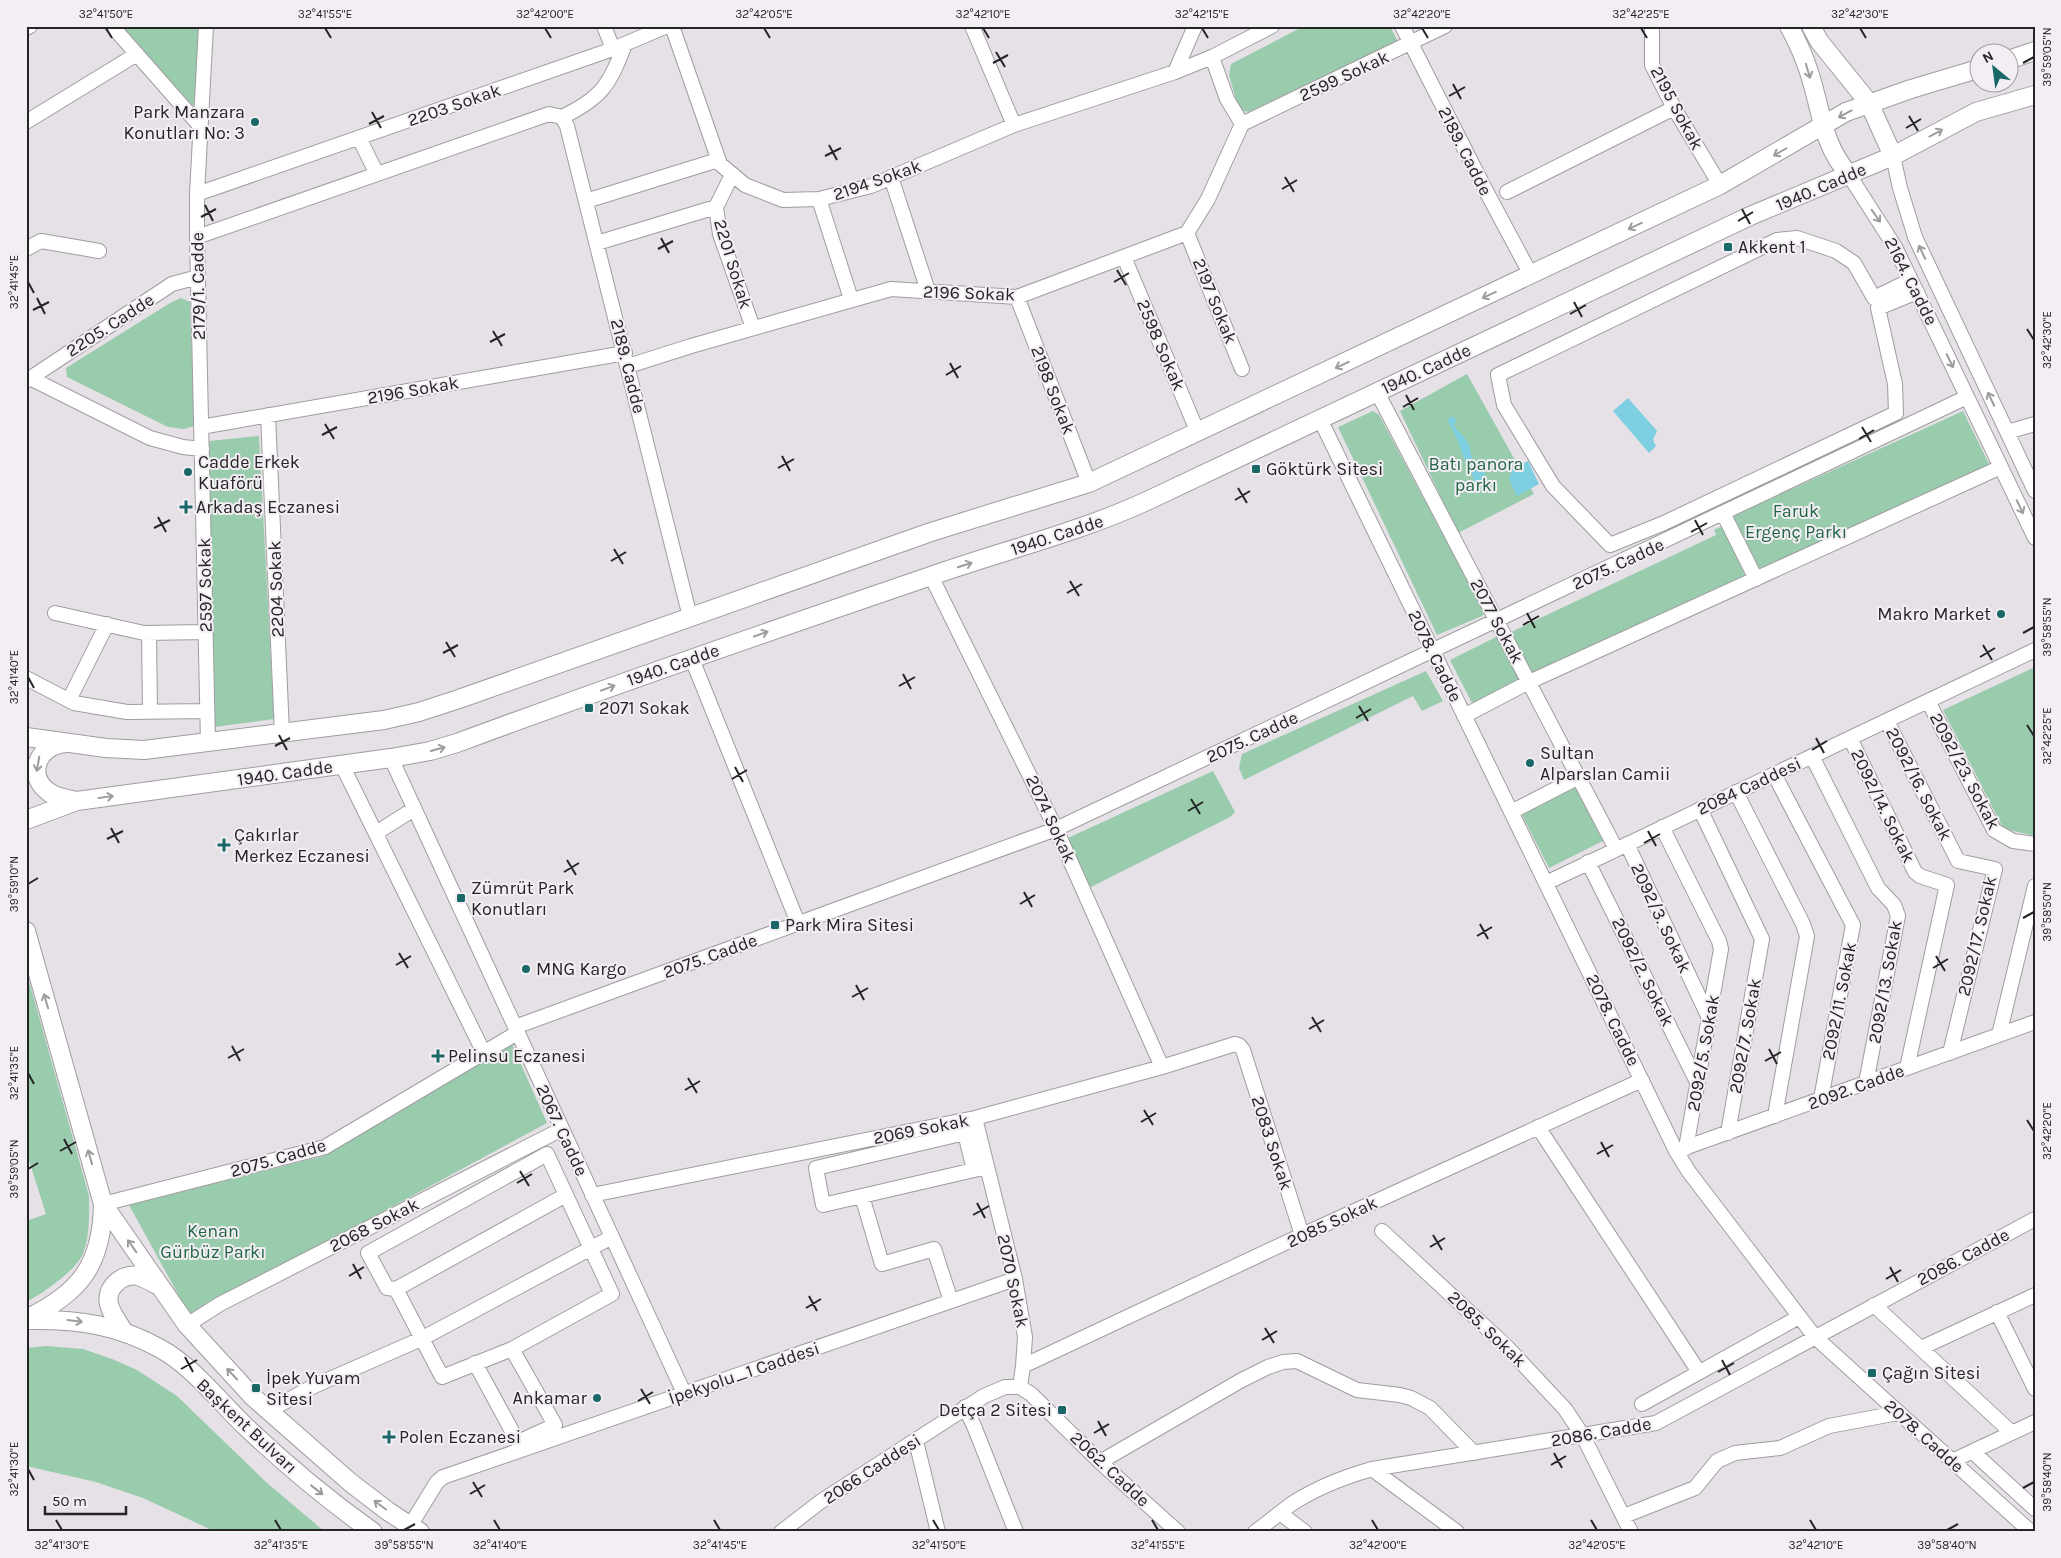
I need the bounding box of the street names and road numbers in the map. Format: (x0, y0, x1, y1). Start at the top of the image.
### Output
street label: 2599 Sokak (1296, 46, 1392, 106)
street label: 2195 Sokak (1646, 62, 1708, 154)
street label: 2203 Sokak (404, 79, 504, 131)
street label: 2189. Cadde (1433, 103, 1497, 199)
street label: 2194 Sokak (830, 155, 924, 205)
street label: 1940. Cadde (1772, 158, 1870, 216)
street label: 2201 Sokak (709, 216, 757, 312)
street label: 2179/1. Cadde (186, 232, 210, 340)
street label: 2164. Cadde (1879, 233, 1943, 329)
street label: 2197 Sokak (1188, 255, 1242, 347)
street label: 2196 Sokak (922, 280, 1016, 306)
street label: 2205. Cadde (62, 288, 158, 362)
street label: 2598 Sokak (1132, 296, 1190, 394)
street label: 2189. Cadde (606, 316, 650, 416)
street label: 1940. Cadde (1378, 339, 1474, 399)
street label: 2198 Sokak (1026, 343, 1080, 437)
street label: 2196 Sokak (366, 371, 460, 409)
street label: 1940. Cadde (1008, 510, 1106, 560)
street label: 2075. Cadde (1569, 533, 1667, 595)
street label: 2597 Sokak (193, 537, 217, 633)
street label: 2204 Sokak (263, 540, 289, 638)
street label: 2077 Sokak (1465, 575, 1529, 667)
street label: 2078. Cadde (1403, 606, 1467, 706)
street label: 1940. Cadde (624, 639, 722, 691)
street label: 2075. Cadde (1203, 706, 1301, 768)
street label: 2092/23. Sokak (1925, 709, 2005, 833)
street label: 2092/16. Sokak (1881, 724, 1957, 844)
street label: 2092/14. Sokak (1846, 745, 1920, 867)
street label: 2084 Caddesi (1693, 752, 1805, 820)
street label: 1940. Cadde (236, 755, 334, 791)
street label: 2074 Sokak (1021, 771, 1081, 867)
street label: 2092/3. Sokak (1626, 860, 1696, 976)
street label: 2092/17. Sokak (1952, 874, 2002, 998)
street label: 2092/2. Sokak (1607, 914, 1679, 1030)
street label: 2092/13. Sokak (1863, 919, 1907, 1045)
street label: 2075. Cadde (660, 929, 760, 983)
street label: 2092/11. Sokak (1817, 940, 1861, 1062)
street label: 2078. Cadde (1581, 970, 1645, 1070)
street label: 2092/7. Sokak (1724, 977, 1766, 1095)
street label: 2092/5. Sokak (1682, 993, 1724, 1113)
street label: 2092. Cadde (1805, 1059, 1907, 1115)
street label: 2067. Cadde (531, 1081, 593, 1179)
street label: 2083 Sokak (1246, 1093, 1298, 1193)
street label: 2069 Sokak (871, 1109, 971, 1149)
street label: 2075. Cadde (228, 1134, 328, 1182)
street label: 2085 Sokak (1283, 1191, 1381, 1253)
street label: 2068 Sokak (325, 1193, 423, 1257)
street label: 2086. Cadde (1913, 1223, 2013, 1291)
street label: 2070 Sokak (992, 1232, 1034, 1330)
street label: 2085. Sokak (1443, 1286, 1531, 1372)
street label: İpekyolu_1 Caddesi (666, 1337, 822, 1409)
street label: Başkent Bulvarı (192, 1374, 302, 1478)
street label: 2078. Cadde (1880, 1394, 1968, 1478)
street label: 2086. Cadde (1549, 1412, 1653, 1452)
street label: 2062. Cadde (1066, 1427, 1154, 1511)
street label: 2066 Caddesi (819, 1429, 925, 1509)

